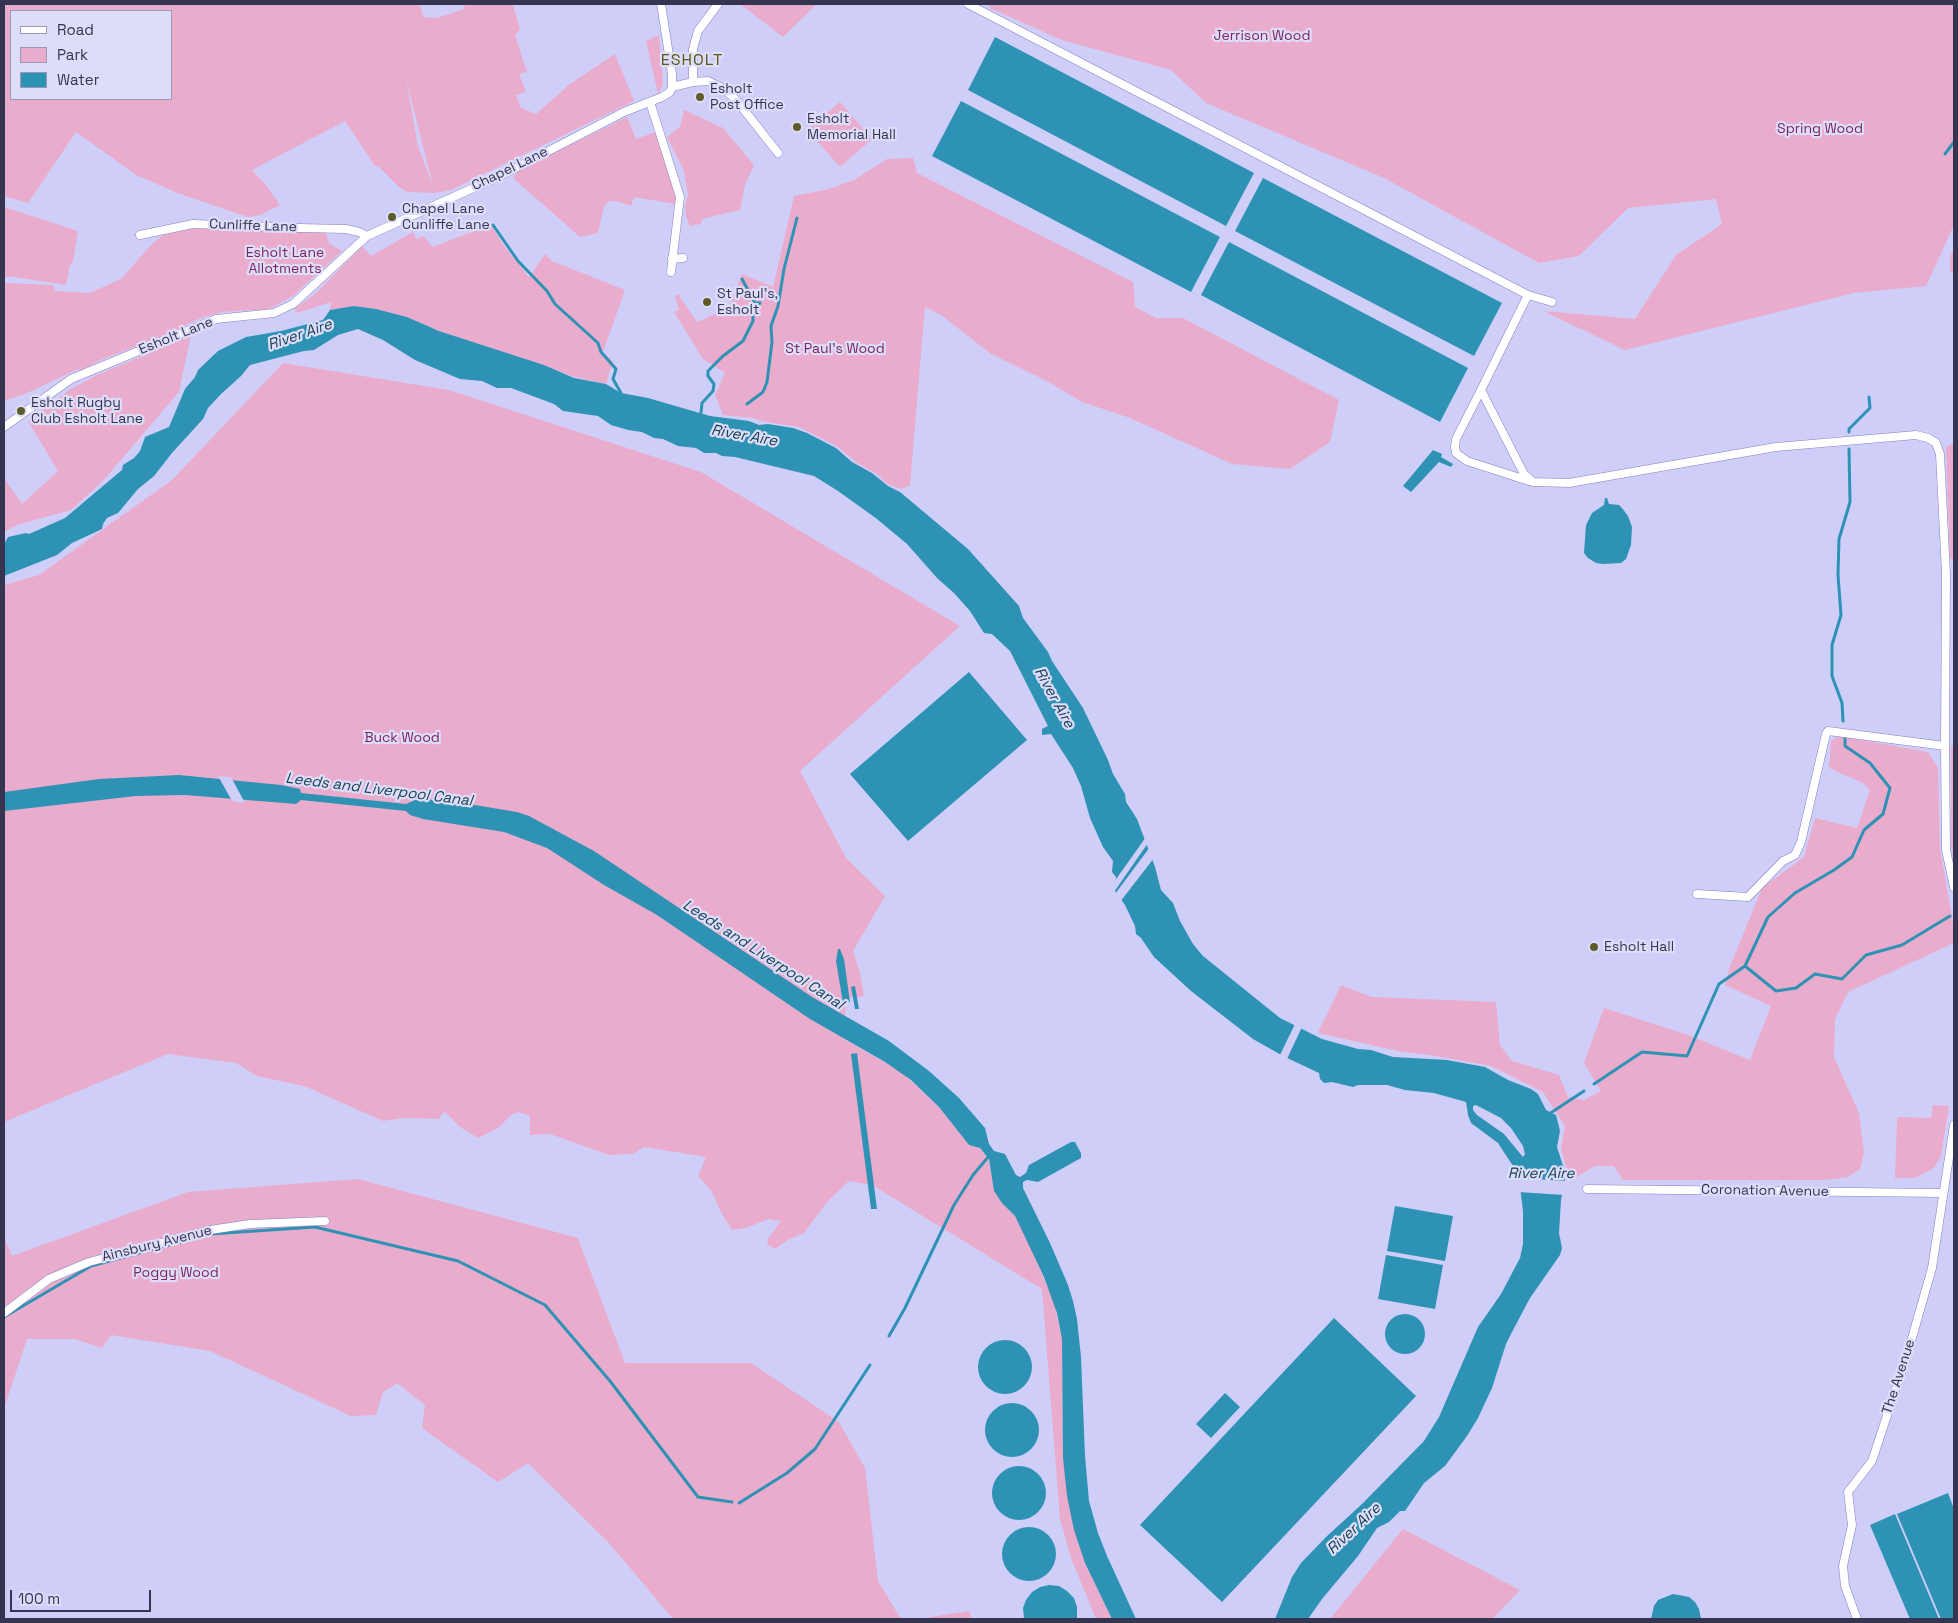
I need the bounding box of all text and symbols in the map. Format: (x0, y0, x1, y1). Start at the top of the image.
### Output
legend (10, 10, 172, 100)
text: Road (57, 20, 94, 39)
park label: Jerrison Wood (1214, 28, 1310, 44)
text: Park (57, 45, 88, 64)
district label: ESHOLT (660, 51, 724, 71)
text: Water (57, 70, 99, 89)
place label: Esholt Post Office (710, 81, 784, 114)
marker: Esholt Post Office (694, 91, 706, 103)
place label: Esholt Memorial Hall (807, 111, 896, 144)
marker: Esholt Memorial Hall (791, 121, 803, 133)
park label: Spring Wood (1777, 121, 1863, 137)
street label: Chapel Lane (469, 143, 551, 195)
place label: Chapel Lane Cunliffe Lane (402, 201, 490, 233)
marker: Chapel Lane Cunliffe Lane (386, 211, 398, 223)
street label: Cunliffe Lane (209, 216, 297, 236)
park label: Esholt Lane Allotments (246, 245, 324, 278)
place label: St Paul's, Esholt (717, 286, 778, 318)
marker: St Paul's, Esholt (701, 296, 713, 308)
street label: Esholt Lane (136, 314, 216, 358)
water label: River Aire (266, 316, 334, 354)
park label: St Paul's Wood (785, 341, 885, 357)
place label: Esholt Rugby Club Esholt Lane (31, 395, 143, 428)
marker: Esholt Rugby Club Esholt Lane (15, 405, 27, 417)
water label: River Aire (710, 421, 778, 451)
water label: River Aire (1030, 664, 1078, 732)
park label: Buck Wood (364, 730, 440, 746)
water label: Leeds and Liverpool Canal (284, 770, 474, 810)
water label: Leeds and Liverpool Canal (679, 896, 847, 1014)
place label: Esholt Hall (1604, 939, 1674, 955)
marker: Esholt Hall (1588, 941, 1600, 953)
water label: River Aire (1508, 1165, 1574, 1183)
street label: Coronation Avenue (1701, 1181, 1829, 1201)
street label: Ainsbury Avenue (100, 1222, 214, 1266)
park label: Poggy Wood (133, 1265, 219, 1281)
street label: The Avenue (1879, 1337, 1919, 1417)
water label: River Aire (1323, 1500, 1385, 1558)
scale bar (12, 1580, 154, 1612)
text: 100 m (18, 1589, 60, 1608)

